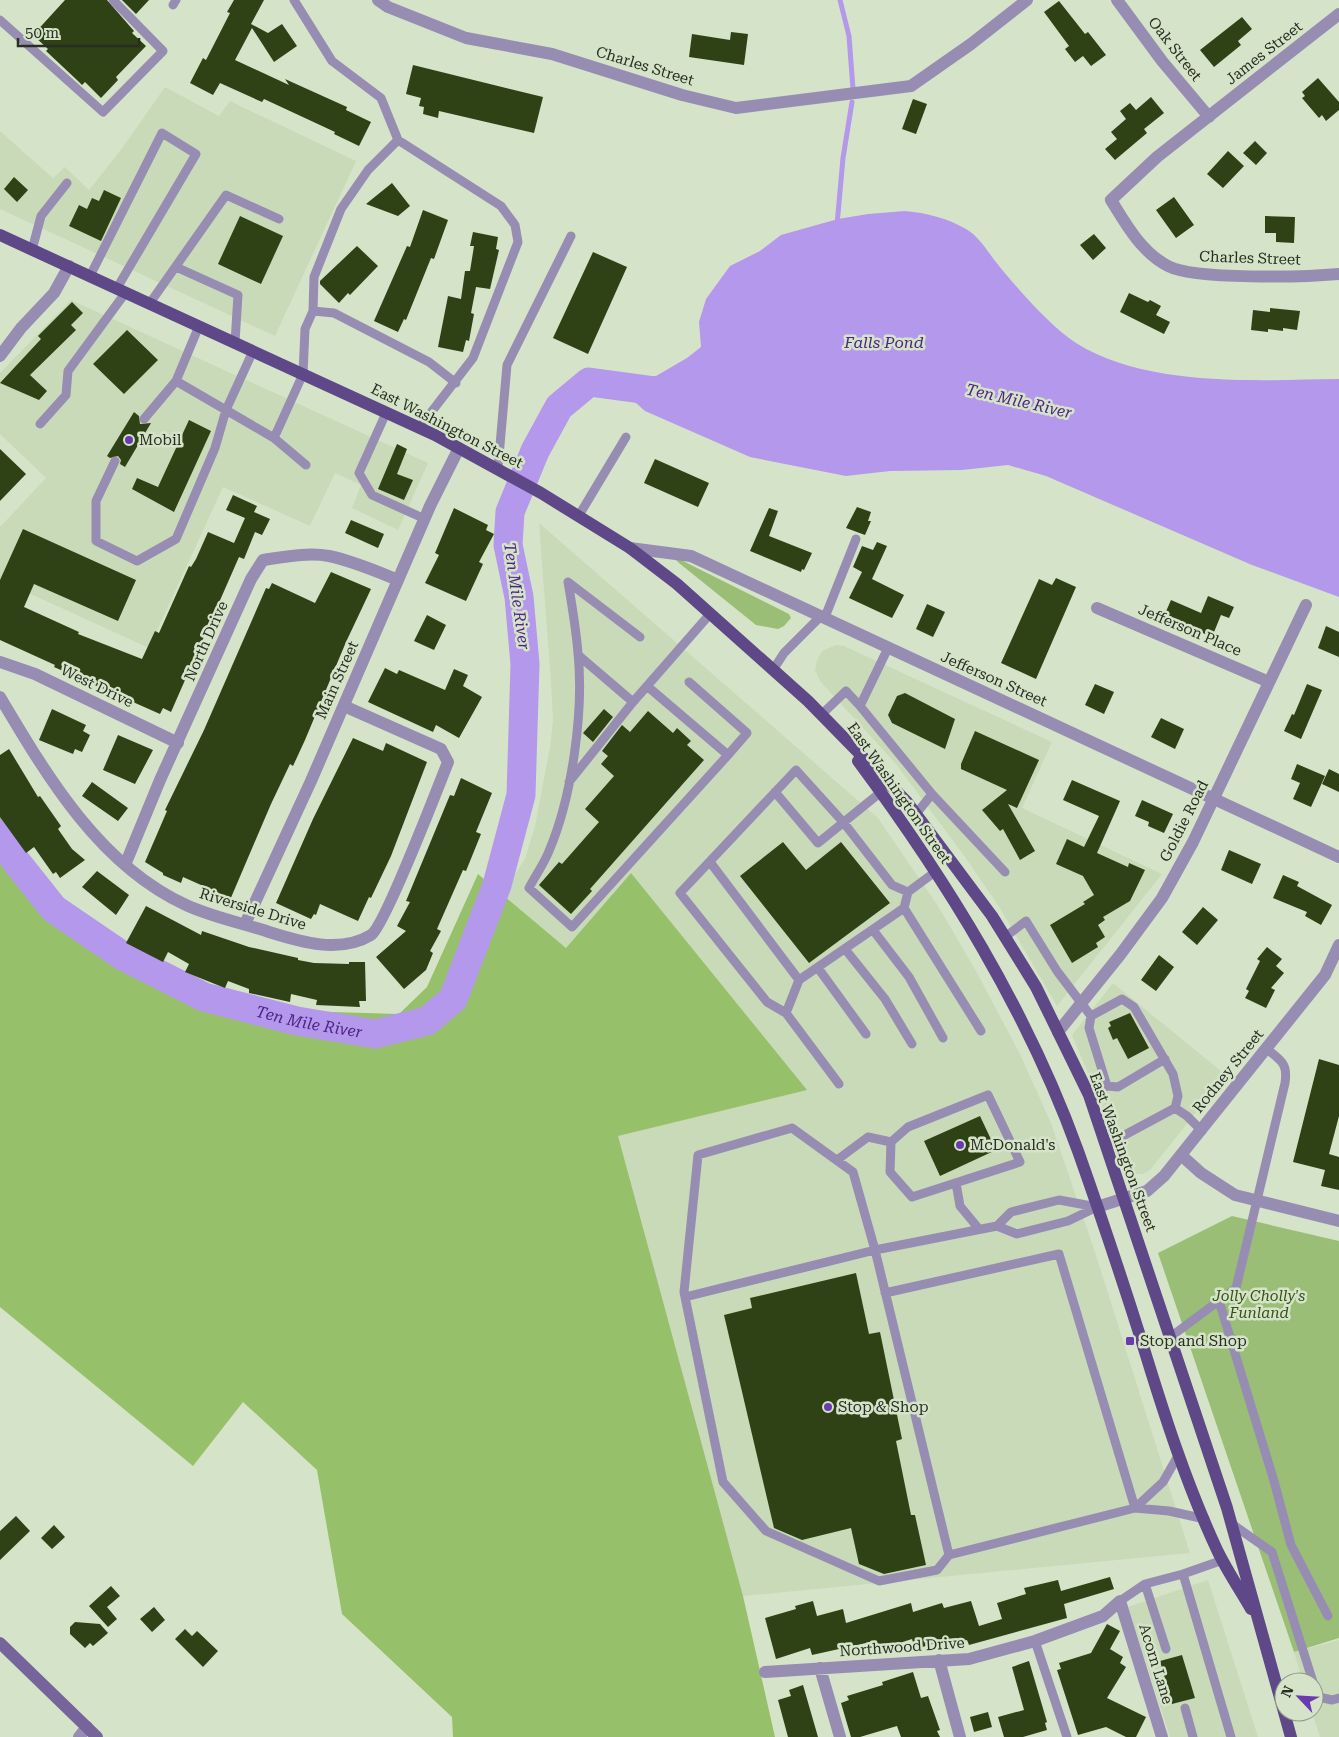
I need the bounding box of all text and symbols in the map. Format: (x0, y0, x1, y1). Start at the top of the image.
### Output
street label: Oak Street (1144, 13, 1206, 85)
scale bar (18, 15, 139, 47)
street label: James Street (1222, 17, 1306, 88)
text: 50 m (25, 24, 60, 42)
street label: Charles Street (594, 43, 697, 90)
street label: Charles Street (1199, 247, 1301, 269)
water label: Falls Pond (843, 333, 924, 352)
street label: East Washington Street (368, 380, 526, 472)
water label: Ten Mile River (964, 380, 1074, 422)
place label: Mobil (139, 431, 182, 449)
marker: Mobil (123, 434, 135, 446)
water label: Ten Mile River (500, 541, 534, 651)
street label: North Drive (180, 598, 232, 684)
street label: Jefferson Place (1136, 600, 1244, 660)
street label: Main Street (312, 638, 362, 722)
street label: Jefferson Street (938, 648, 1050, 711)
street label: West Drive (58, 661, 136, 711)
street label: East Washington Street (843, 719, 955, 867)
street label: Goldie Road (1156, 777, 1212, 865)
street label: Riverside Drive (197, 884, 309, 934)
water label: Ten Mile River (254, 1001, 364, 1041)
street label: Rodney Street (1189, 1025, 1267, 1116)
street label: East Washington Street (1086, 1070, 1160, 1234)
place label: McDonald's (970, 1136, 1056, 1154)
marker: McDonald's (954, 1139, 966, 1151)
park label: Jolly Cholly's Funland (1212, 1287, 1305, 1322)
place label: Stop and Shop (1140, 1332, 1247, 1350)
marker: Stop and Shop (1124, 1335, 1136, 1347)
place label: Stop & Shop (838, 1398, 929, 1416)
marker: Stop & Shop (822, 1401, 834, 1413)
street label: Acorn Lane (1135, 1622, 1177, 1706)
street label: Northwood Drive (839, 1634, 965, 1660)
north arrow (1274, 1672, 1324, 1722)
text: N (1278, 1683, 1297, 1700)

